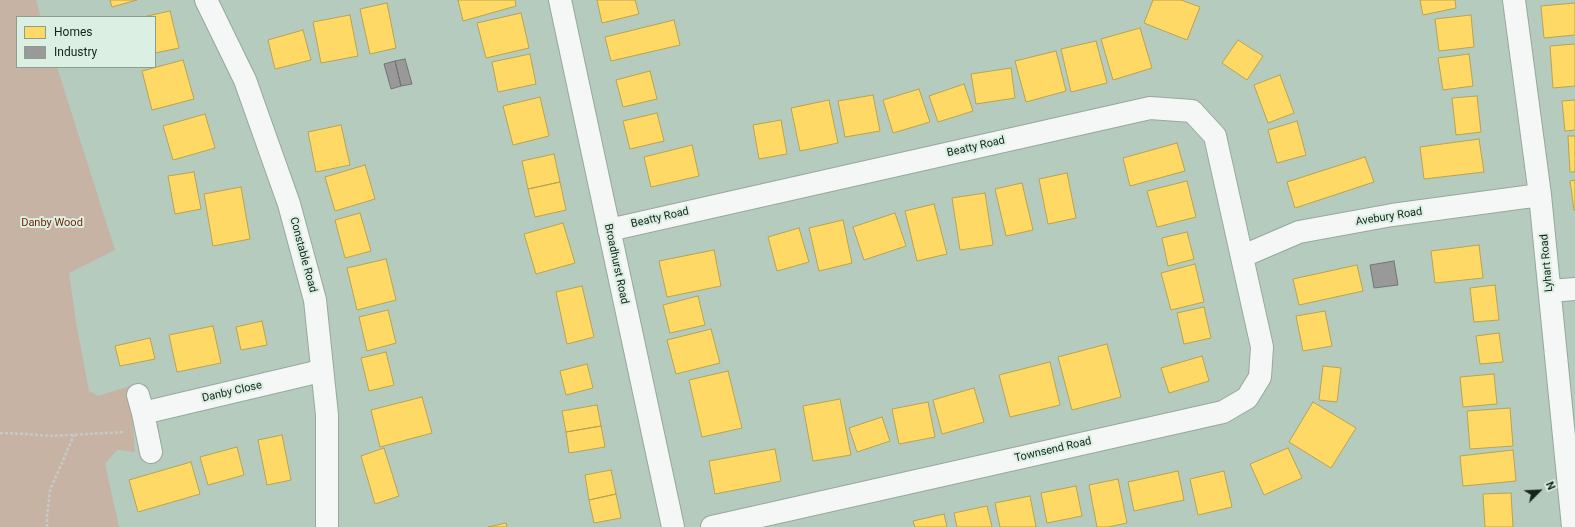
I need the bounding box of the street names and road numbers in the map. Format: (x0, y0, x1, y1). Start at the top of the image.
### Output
street label: Beatty Road (946, 134, 1006, 160)
street label: Beatty Road (630, 205, 690, 231)
street label: Avebury Road (1355, 205, 1423, 229)
street label: Constable Road (287, 216, 319, 294)
street label: Broadhurst Road (601, 223, 631, 305)
street label: Lyhart Road (1538, 234, 1556, 292)
street label: Danby Close (201, 379, 263, 405)
street label: Townsend Road (1013, 435, 1093, 465)

